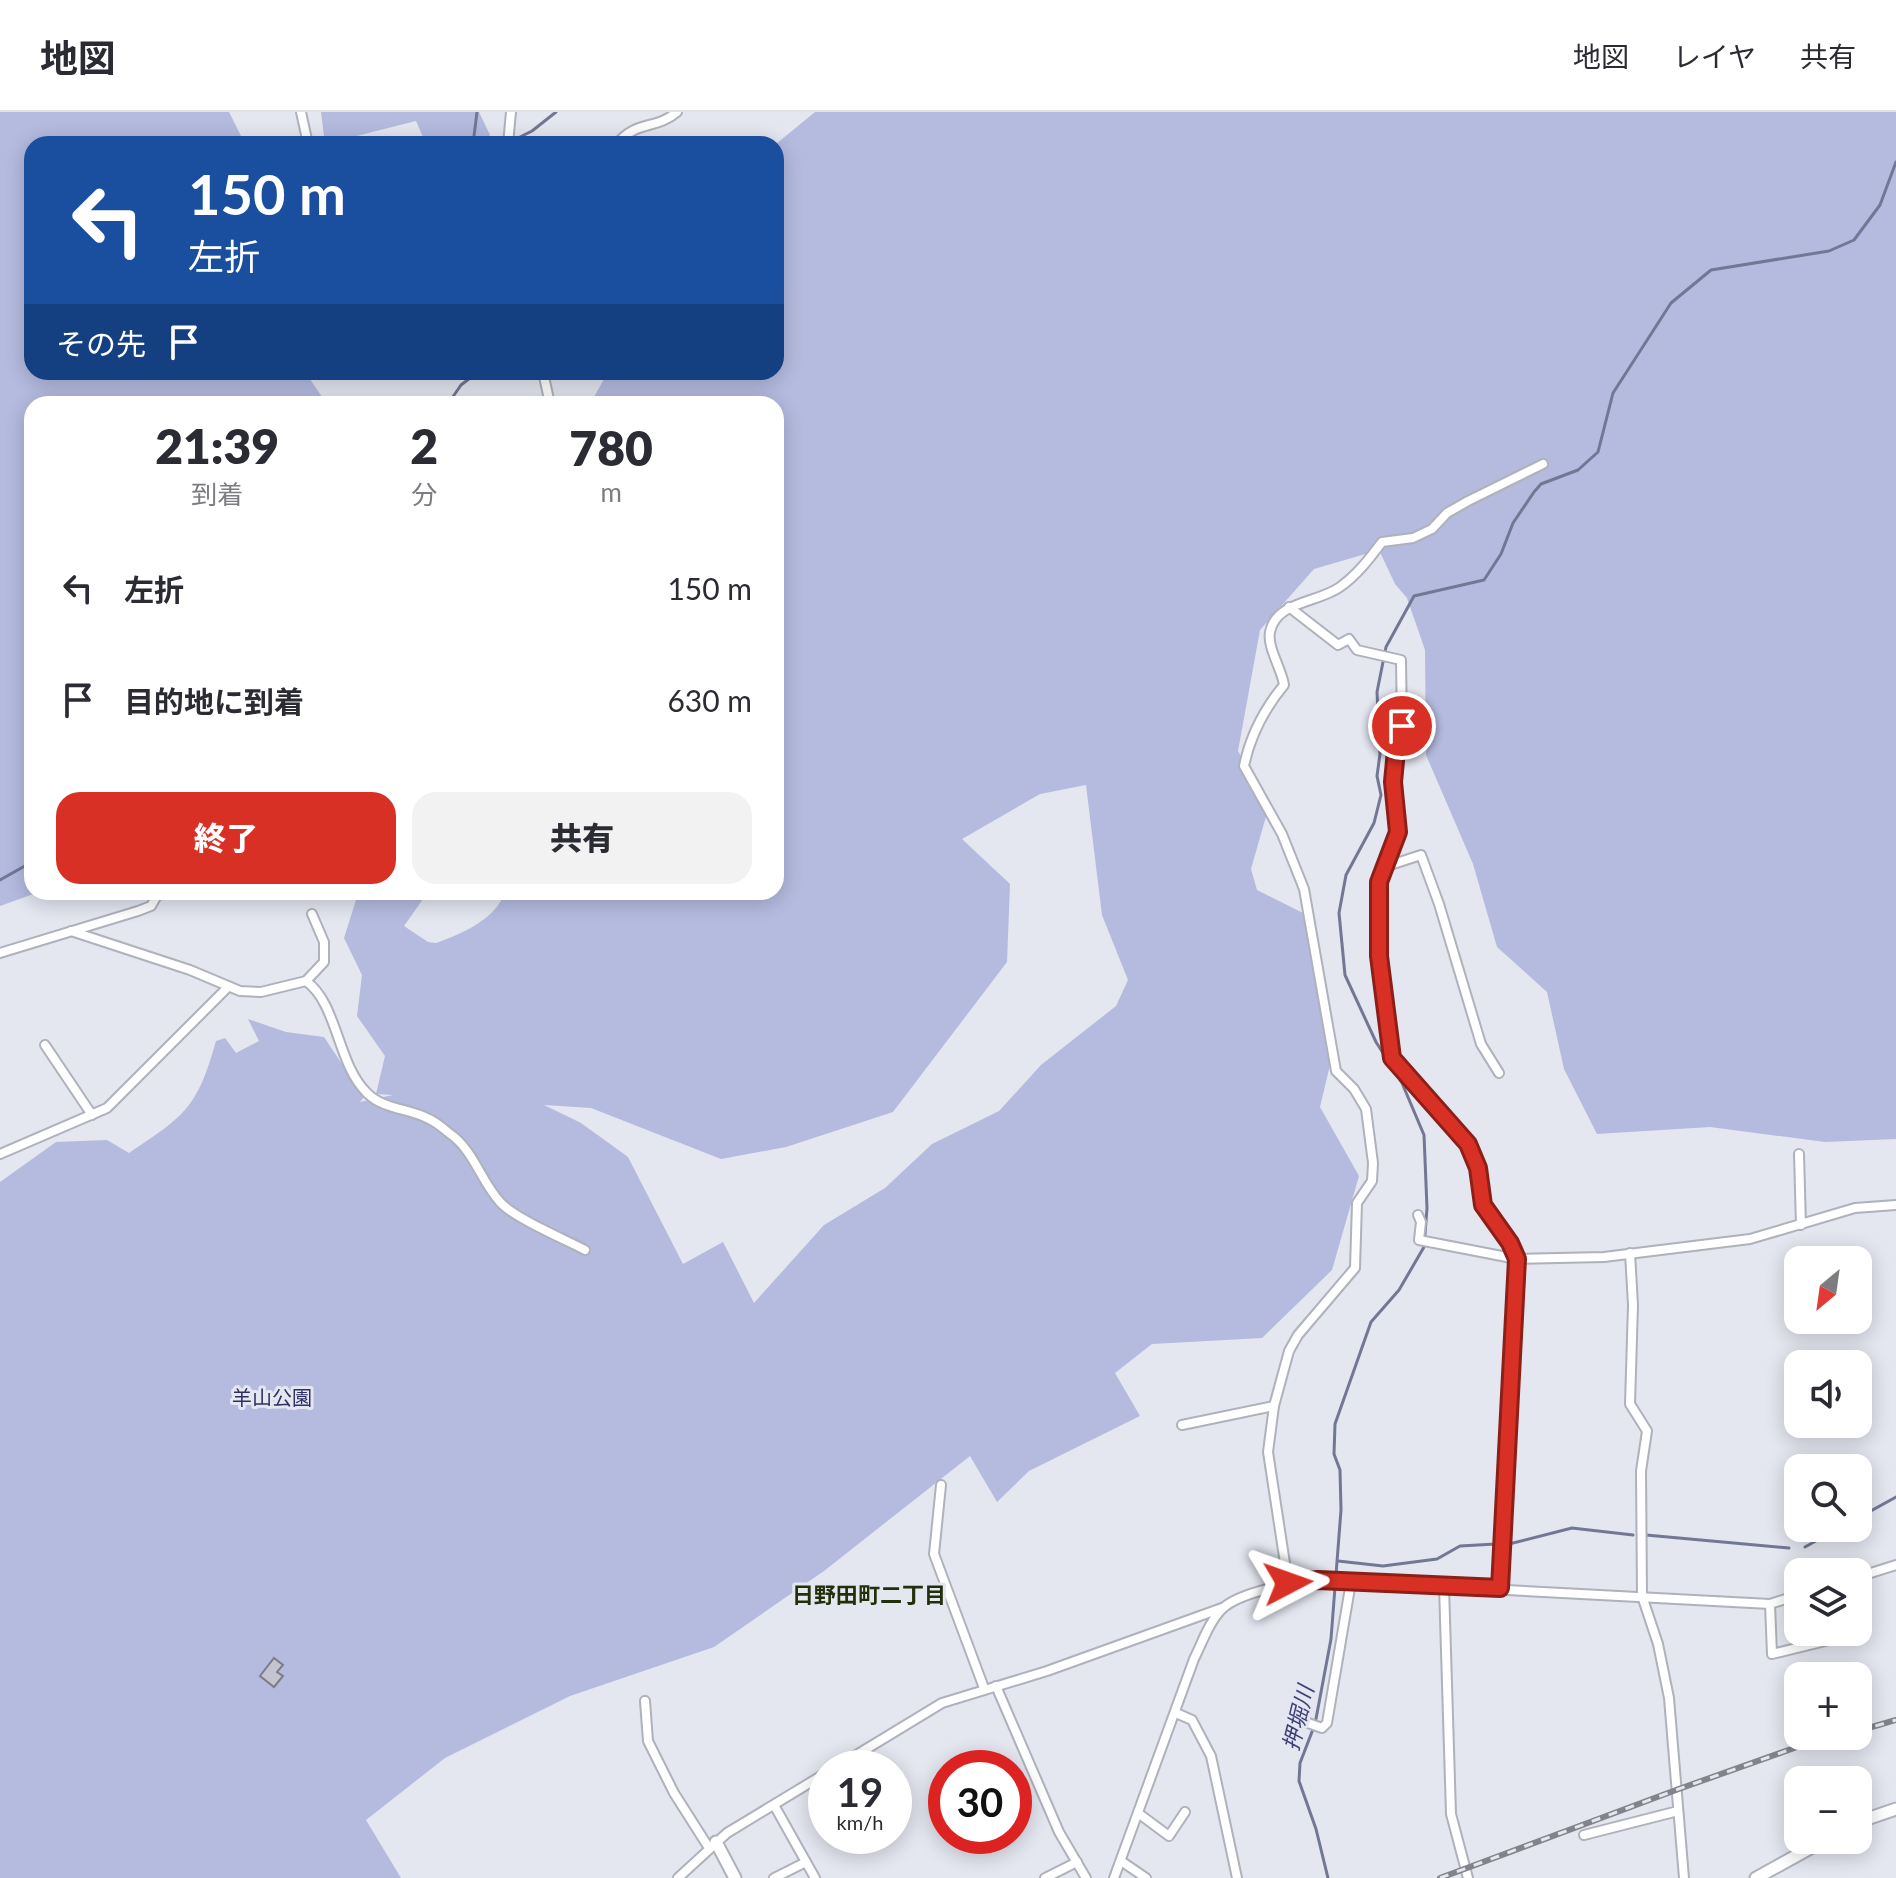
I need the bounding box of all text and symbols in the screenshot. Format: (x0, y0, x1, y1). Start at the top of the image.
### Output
text: 地図 (40, 34, 116, 80)
text: 地図 (1573, 39, 1629, 73)
text: レイヤ (1673, 39, 1756, 73)
text: 共有 (1800, 39, 1856, 73)
text: 150 m (188, 160, 346, 227)
icon: left (56, 168, 160, 272)
text: 左折 (188, 234, 260, 278)
icon: arrive (162, 320, 206, 364)
text: その先 (56, 325, 146, 361)
text: 21:39 (155, 417, 279, 474)
text: 2 (410, 417, 438, 474)
text: 780 (569, 419, 653, 476)
text: m (600, 476, 622, 508)
text: 到着 (191, 478, 243, 510)
text: 分 (411, 478, 437, 510)
icon: left (56, 566, 100, 610)
text: 150 m (667, 570, 752, 606)
text: 左折 (124, 571, 184, 607)
icon: arrive (56, 678, 100, 722)
text: 630 m (667, 682, 752, 718)
text: 目的地に到着 (124, 683, 304, 719)
pin (1368, 692, 1436, 760)
icon: arrive (1380, 704, 1424, 748)
button: 終了 (56, 792, 396, 884)
button: 共有 (412, 792, 752, 884)
north arrow (1784, 1246, 1872, 1334)
map controls (1784, 1246, 1872, 1854)
button: sound (1784, 1350, 1872, 1438)
park label: 羊山公園 (232, 1385, 312, 1409)
button: search (1784, 1454, 1872, 1542)
position arrow (1246, 1541, 1330, 1625)
button: layers (1784, 1558, 1872, 1646)
district label: 日野田町二丁目 (792, 1581, 946, 1608)
button: + (1784, 1662, 1872, 1750)
water label: 押堀川 (1276, 1681, 1319, 1753)
speed limit sign: 30 (928, 1750, 1032, 1854)
button: − (1784, 1766, 1872, 1854)
text: 19 (837, 1768, 883, 1816)
text: km/h (837, 1810, 883, 1834)

